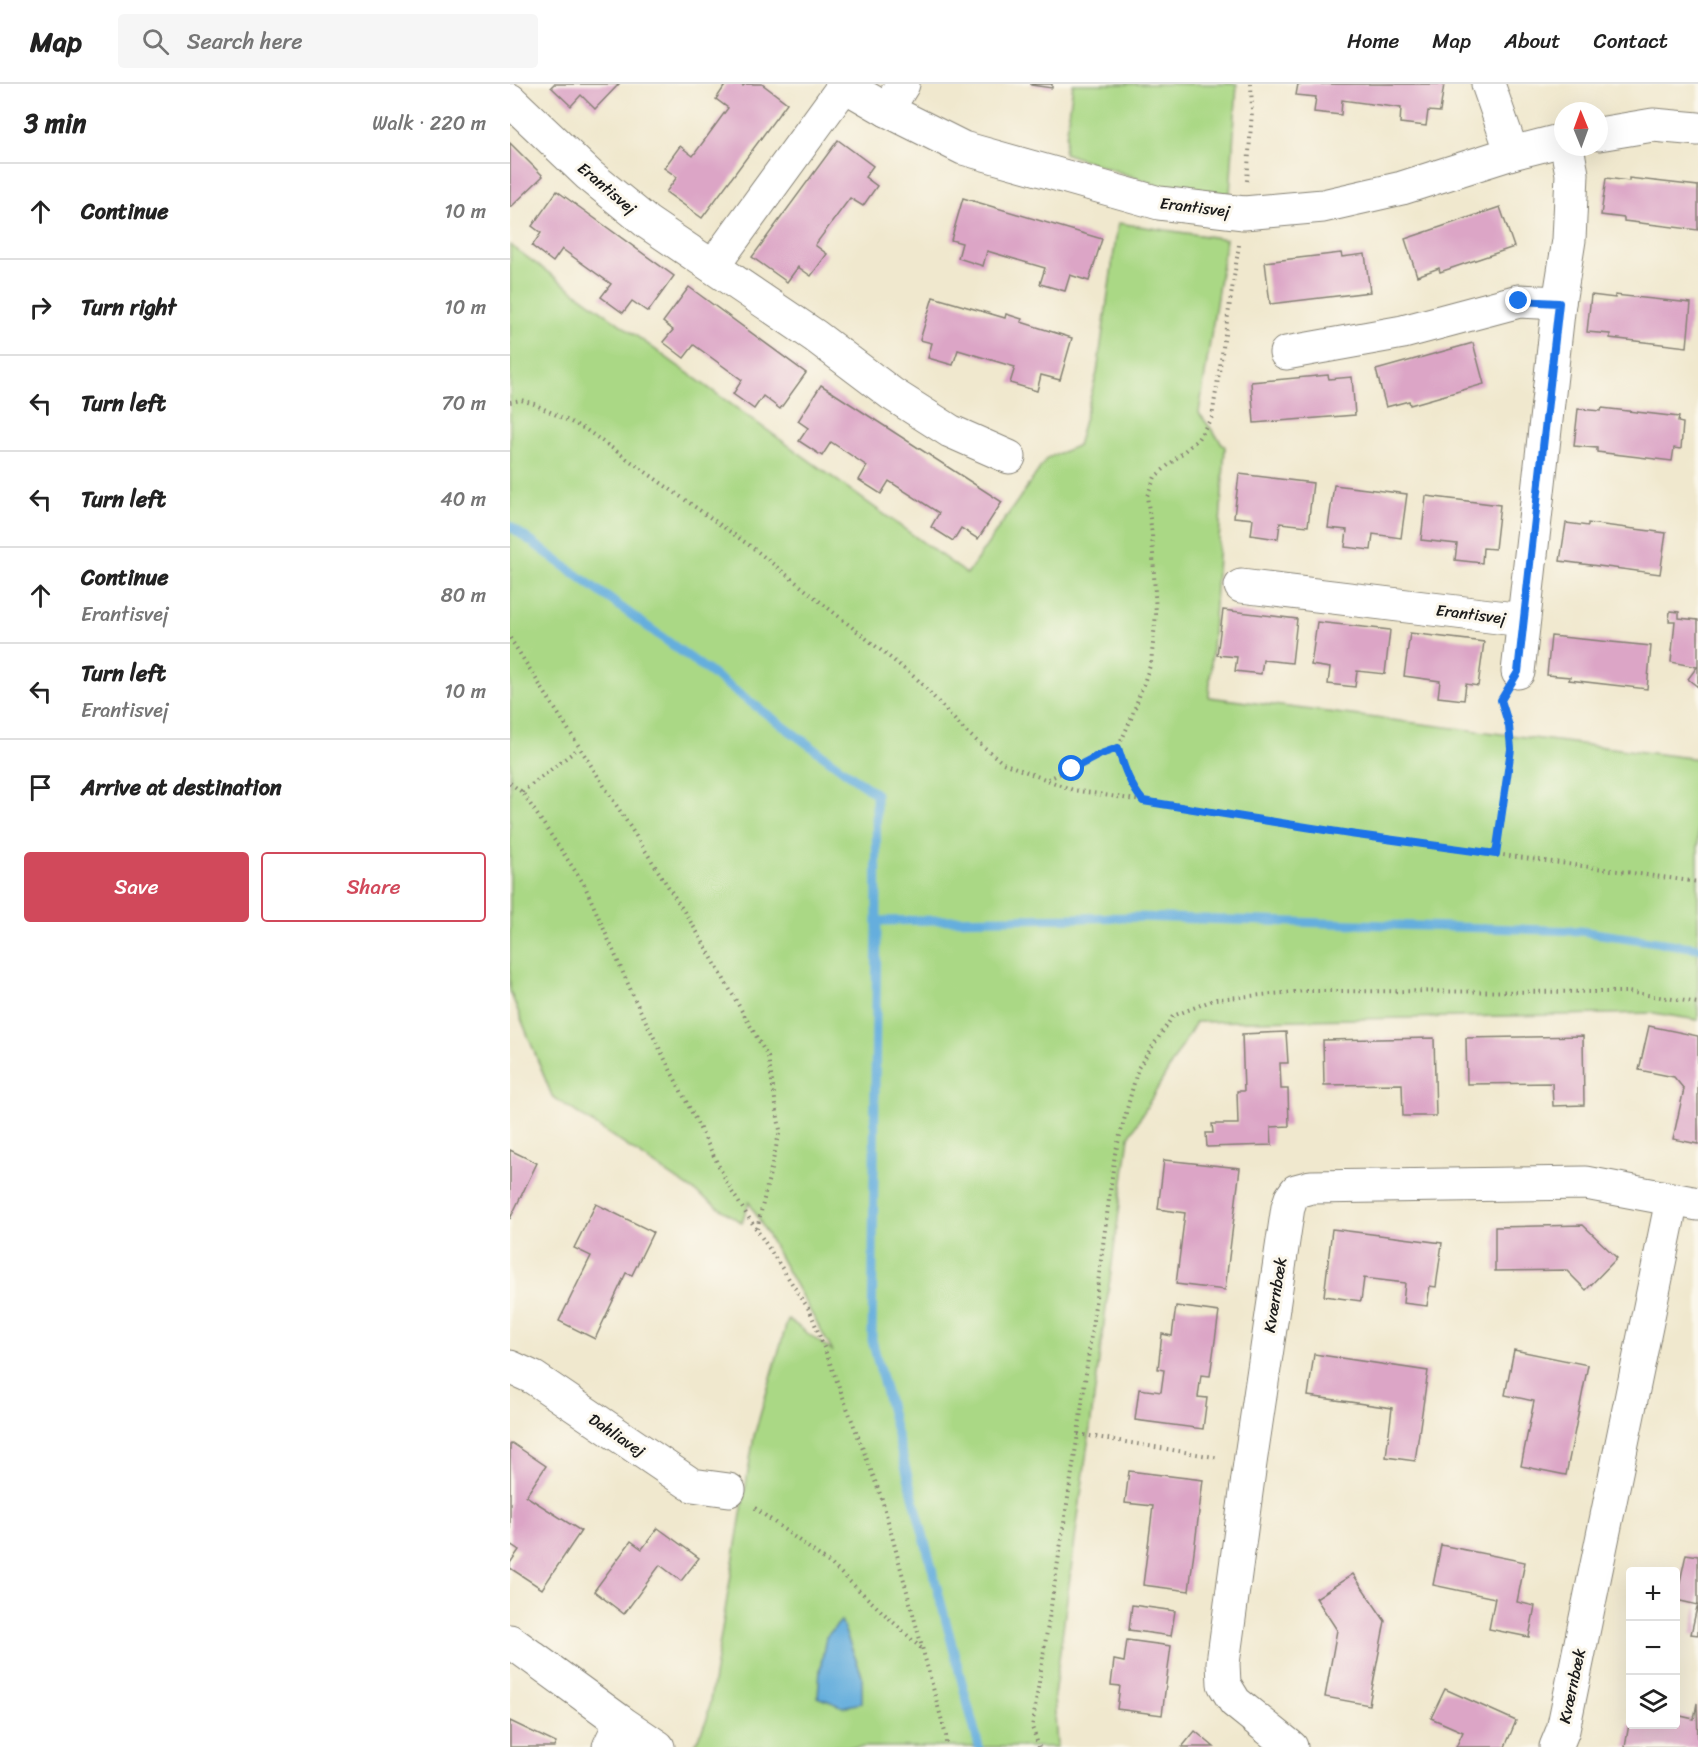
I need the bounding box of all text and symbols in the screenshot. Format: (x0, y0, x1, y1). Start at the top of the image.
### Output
search box (118, 14, 538, 68)
text: Map (30, 17, 82, 66)
text: Search here (187, 22, 303, 61)
text: Home (1347, 22, 1399, 60)
text: Map (1432, 22, 1471, 60)
text: About (1504, 22, 1561, 60)
text: Contact (1594, 22, 1668, 60)
icon: search (139, 25, 172, 58)
text: 3 min (24, 100, 86, 146)
north arrow (1554, 102, 1608, 156)
text: Walk · 220 m (372, 106, 486, 141)
street label: Erantisvej (571, 154, 644, 223)
street label: Erantisvej (1158, 188, 1233, 226)
text: Continue (81, 192, 169, 231)
text: 10 m (444, 194, 486, 229)
icon: ahead (24, 195, 57, 228)
route end (1505, 287, 1531, 313)
text: Turn right (81, 288, 176, 327)
text: 10 m (444, 290, 486, 325)
icon: right (24, 291, 57, 324)
text: Turn left (81, 384, 166, 423)
text: 70 m (441, 386, 486, 421)
icon: left (24, 387, 57, 420)
text: Turn left (81, 480, 166, 519)
text: 40 m (440, 482, 486, 517)
icon: left (24, 483, 57, 516)
text: Continue (81, 558, 169, 597)
text: 80 m (441, 578, 486, 613)
icon: ahead (24, 579, 57, 612)
street label: Erantisvej (1434, 595, 1509, 633)
text: Erantisvej (81, 597, 169, 632)
text: Turn left (81, 654, 166, 693)
text: 10 m (444, 674, 486, 709)
icon: left (24, 675, 57, 708)
text: Erantisvej (81, 693, 169, 728)
route start (1058, 755, 1084, 781)
text: Arrive at destination (81, 768, 282, 807)
icon: arrive (24, 771, 57, 804)
button: Save (24, 852, 249, 922)
button: Share (261, 852, 486, 922)
street label: Kværnbæk (1255, 1255, 1295, 1335)
street label: Dahliavej (582, 1405, 652, 1465)
map controls (1626, 1567, 1680, 1729)
button: + (1626, 1567, 1680, 1621)
button: − (1626, 1621, 1680, 1675)
street label: Kværnbæk (1550, 1645, 1594, 1726)
button: layers (1626, 1675, 1680, 1729)

